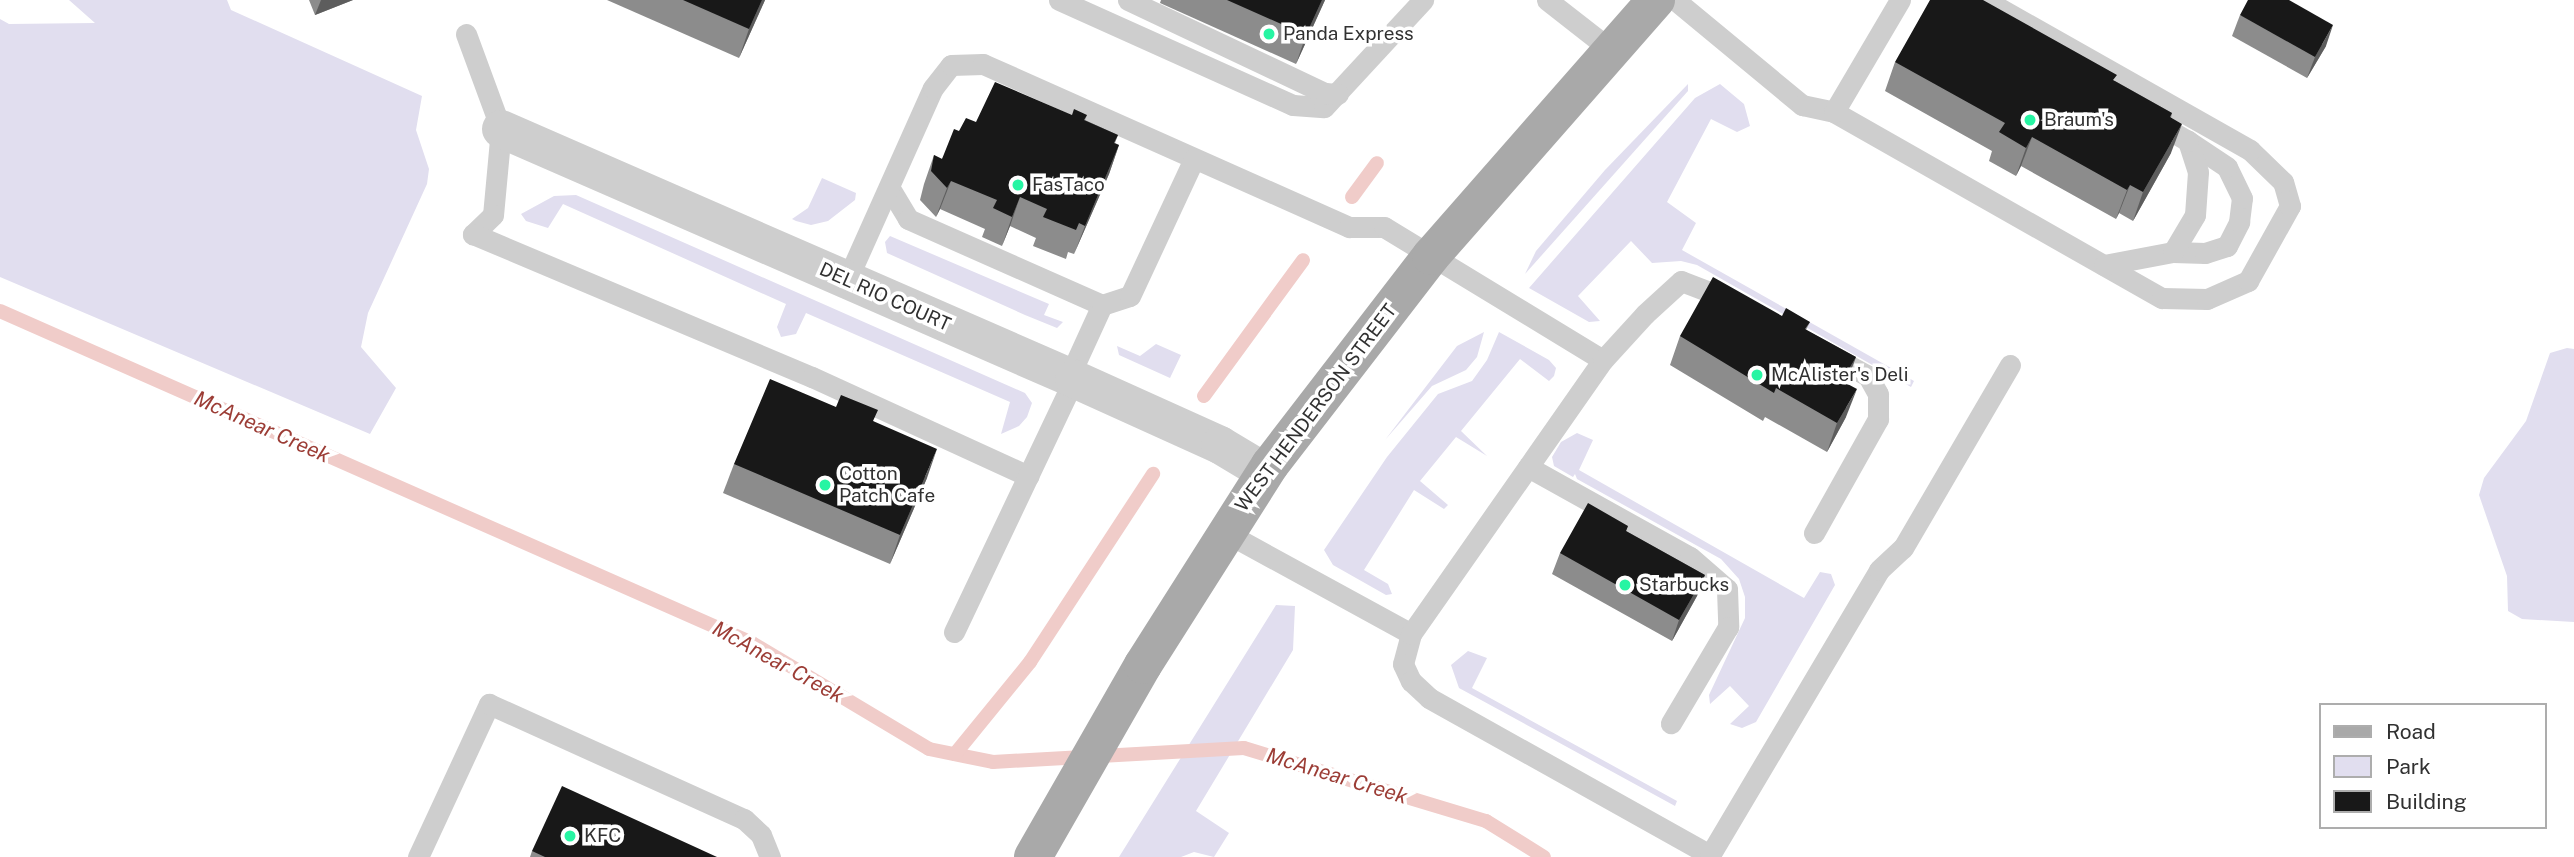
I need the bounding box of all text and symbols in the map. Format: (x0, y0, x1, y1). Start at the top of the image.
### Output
place label: Panda Express (1283, 23, 1414, 45)
marker: Panda Express (1261, 26, 1277, 42)
place label: Braum's (2044, 109, 2114, 131)
marker: Braum's (2022, 112, 2038, 128)
place label: FasTaco (1032, 174, 1105, 196)
marker: FasTaco (1010, 177, 1026, 193)
street label: DEL RIO COURT (816, 258, 954, 336)
street label: WEST HENDERSON STREET (1231, 300, 1401, 516)
place label: McAlister's Deli (1771, 364, 1908, 386)
marker: McAlister's Deli (1749, 367, 1765, 383)
water label: McAnear Creek (190, 386, 334, 468)
place label: Cotton Patch Cafe (839, 463, 935, 507)
marker: Cotton Patch Cafe (817, 477, 833, 493)
place label: Starbucks (1639, 574, 1729, 596)
marker: Starbucks (1617, 577, 1633, 593)
water label: McAnear Creek (708, 616, 848, 708)
legend (2318, 703, 2546, 829)
text: Road (2386, 719, 2436, 744)
water label: McAnear Creek (1263, 743, 1411, 809)
text: Park (2386, 754, 2431, 779)
text: Building (2386, 789, 2467, 814)
place label: KFC (584, 825, 621, 847)
marker: KFC (562, 828, 578, 844)

